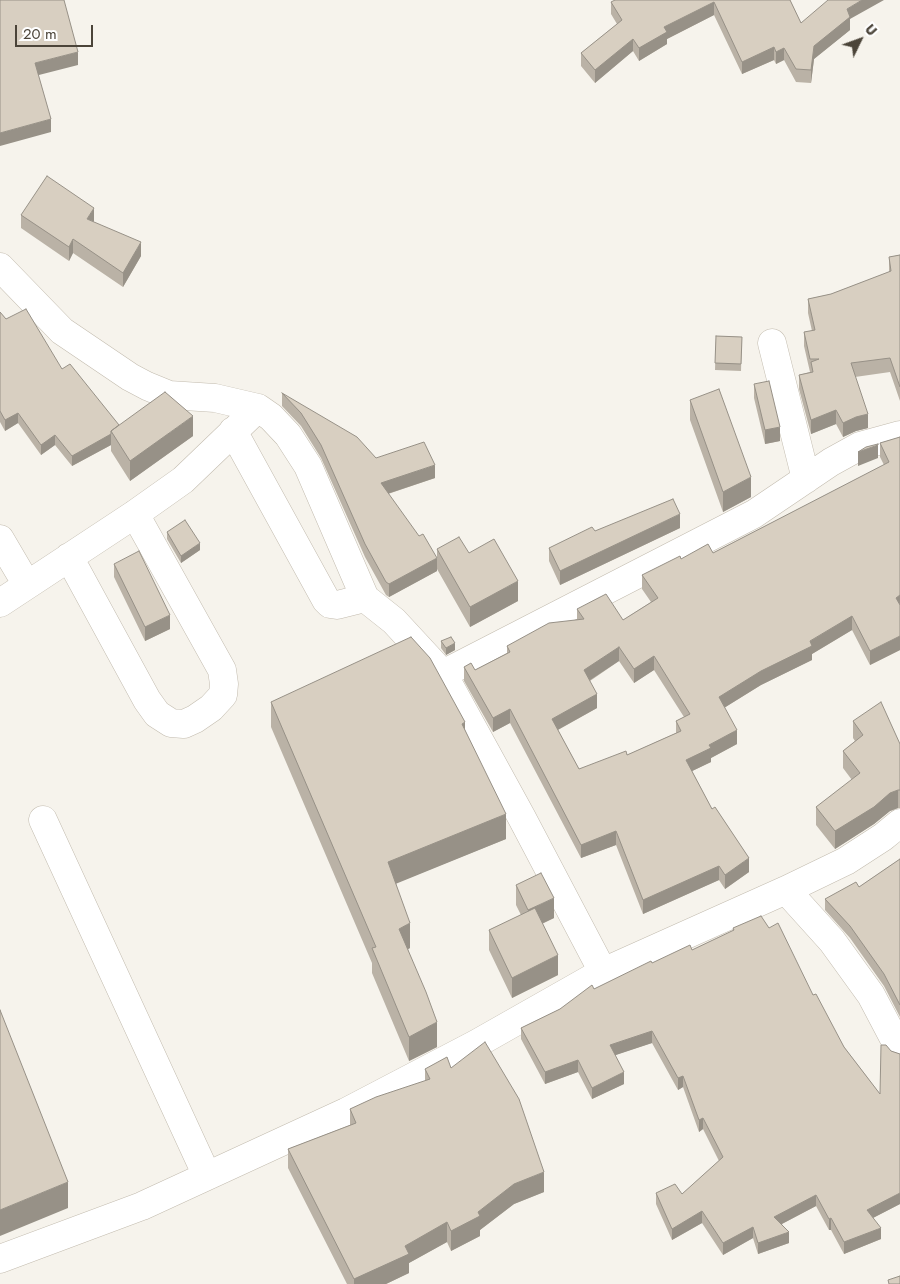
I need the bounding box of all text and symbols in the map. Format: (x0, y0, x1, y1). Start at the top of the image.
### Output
scale bar (18, 15, 95, 47)
north arrow (835, 15, 885, 65)
text: U (860, 20, 882, 40)
text: 20 m (23, 23, 57, 45)

